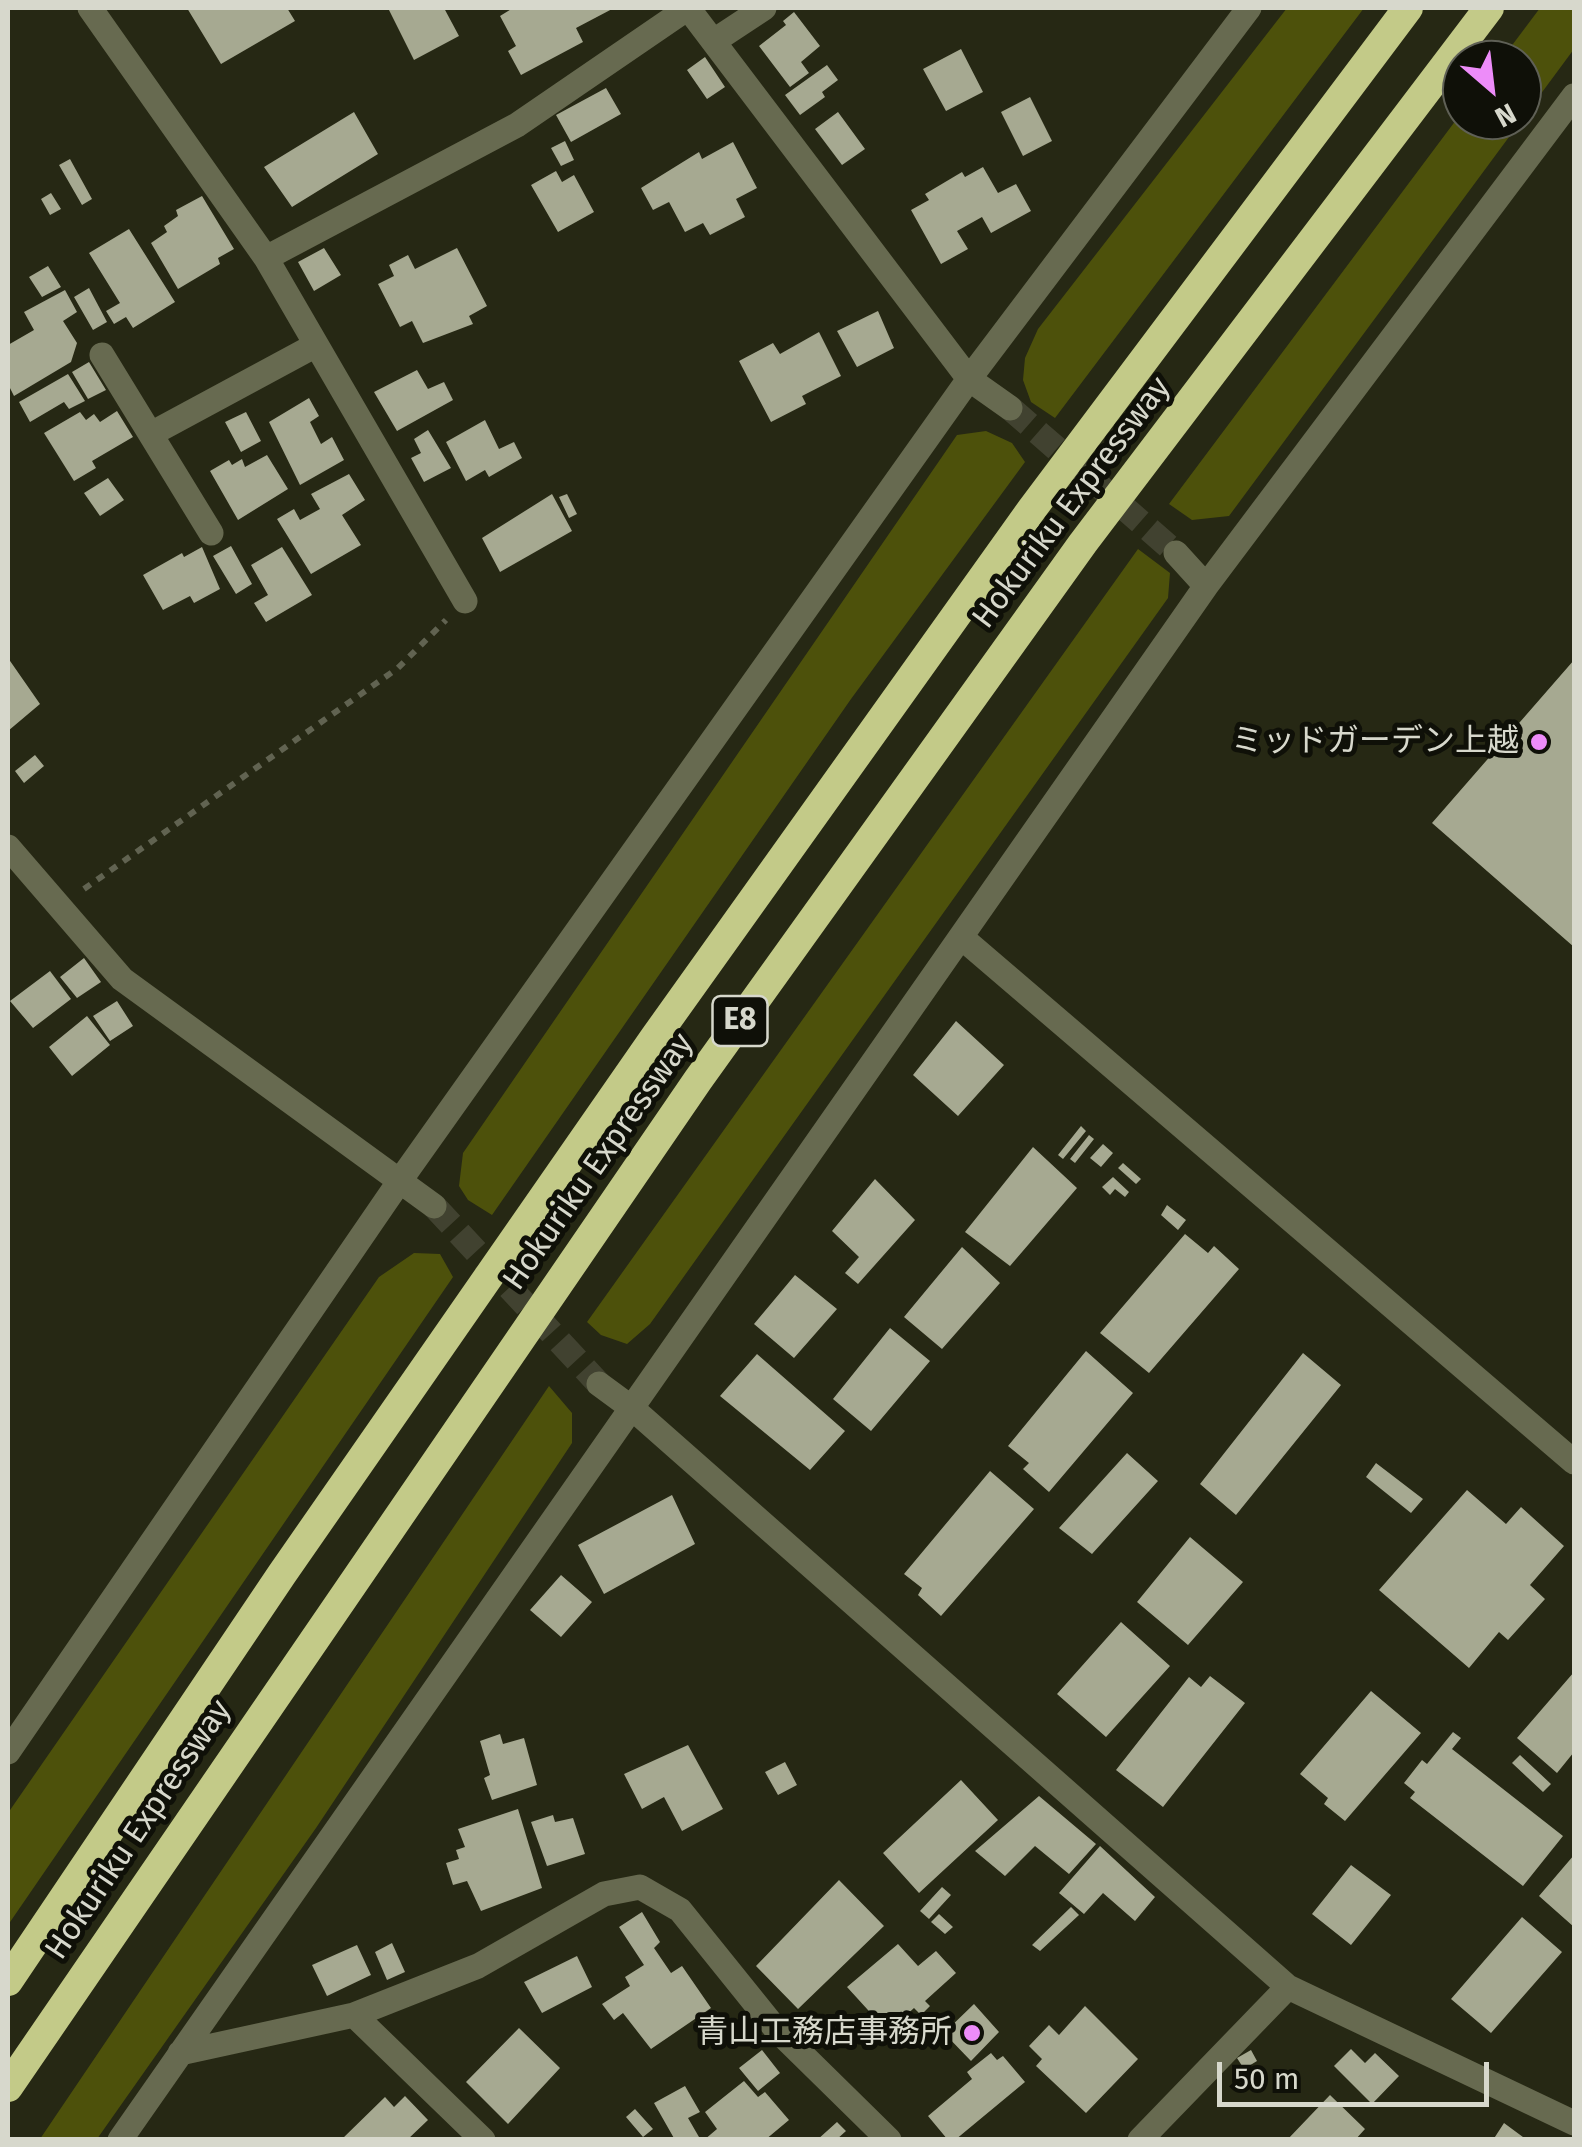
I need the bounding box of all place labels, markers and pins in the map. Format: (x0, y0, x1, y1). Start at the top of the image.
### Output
place label: ミッドガーデン上越 (1231, 723, 1519, 761)
marker: ミッドガーデン上越 (1528, 731, 1550, 753)
place label: 青山工務店事務所 (696, 2014, 952, 2052)
marker: 青山工務店事務所 (961, 2022, 983, 2044)

